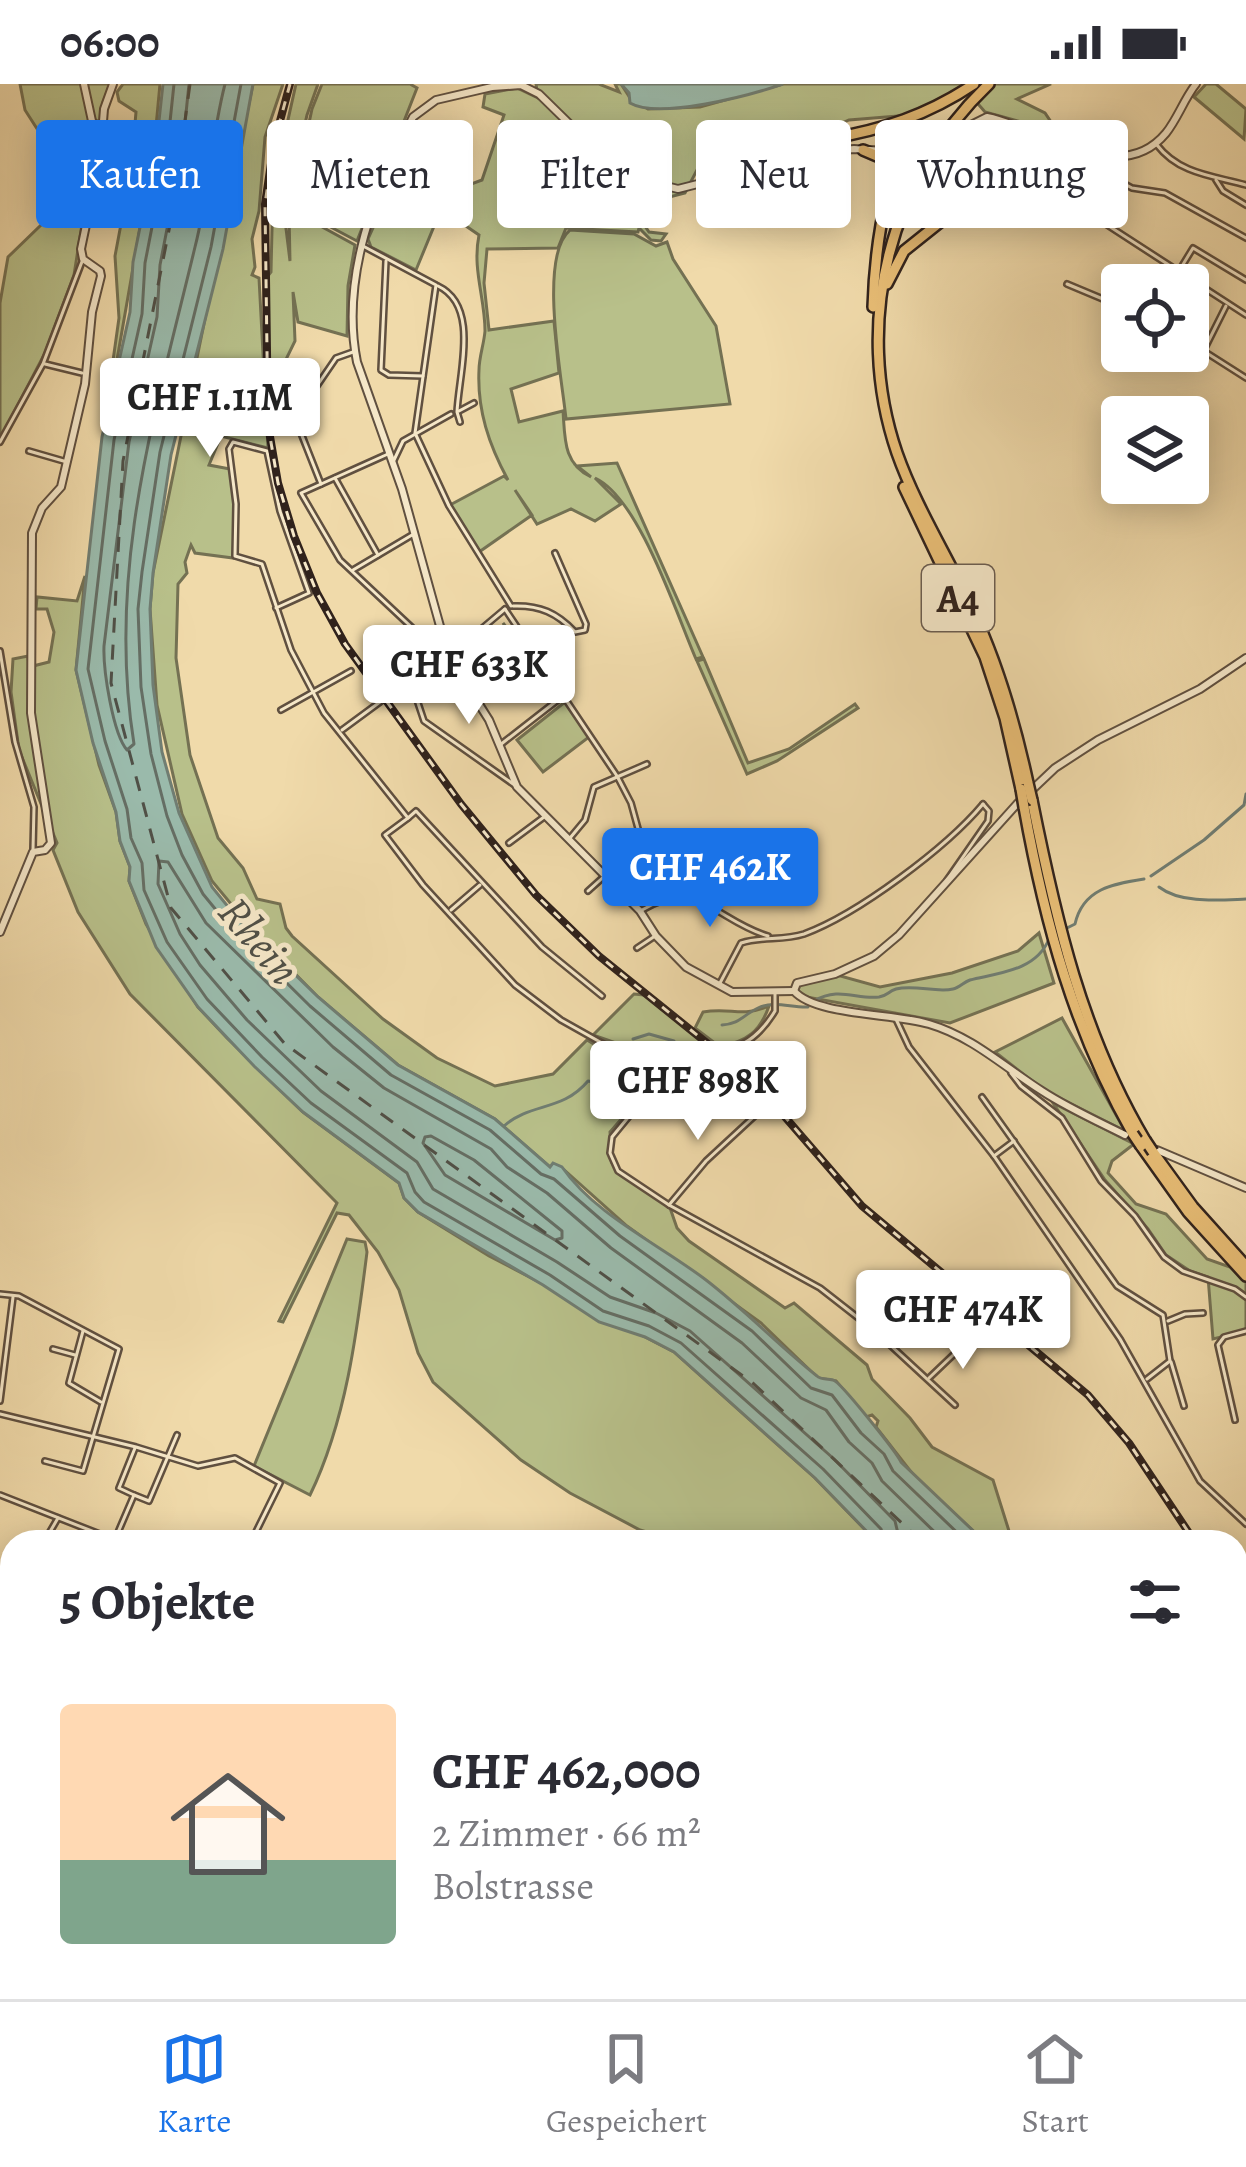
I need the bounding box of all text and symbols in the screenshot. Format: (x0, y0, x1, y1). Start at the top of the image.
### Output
text: 06:00 (60, 11, 160, 73)
chip: Kaufen (36, 120, 243, 228)
chip: Mieten (267, 120, 473, 228)
chip: Filter (497, 120, 672, 228)
chip: Neu (696, 120, 851, 228)
chip: Wohnung (875, 120, 1128, 228)
map controls (1101, 264, 1209, 504)
button: locate (1101, 264, 1209, 372)
pin: CHF 1.11M (73, 358, 347, 460)
text: CHF 1.11M (127, 370, 293, 423)
button: layers (1101, 396, 1209, 504)
road number: A4 (922, 565, 994, 631)
pin: CHF 633K (345, 625, 593, 727)
text: CHF 633K (390, 637, 548, 690)
pin: CHF 462K (586, 828, 834, 930)
text: CHF 462K (629, 840, 791, 893)
water label: Rhein (204, 883, 315, 998)
pin: CHF 898K (574, 1041, 822, 1143)
text: CHF 898K (617, 1053, 779, 1106)
pin: CHF 474K (839, 1270, 1087, 1372)
text: CHF 474K (883, 1282, 1043, 1335)
text: 5 Objekte (60, 1567, 255, 1637)
icon: filters (1122, 1569, 1188, 1635)
text: CHF 462,000 (432, 1736, 701, 1806)
icon: home (156, 1752, 300, 1896)
text: 2 Zimmer · 66 m² (432, 1806, 701, 1859)
text: Bolstrasse (432, 1859, 594, 1912)
tab: Karte (157, 2026, 231, 2143)
tab: Gespeichert (546, 2026, 707, 2143)
tab: Start (1021, 2026, 1089, 2143)

